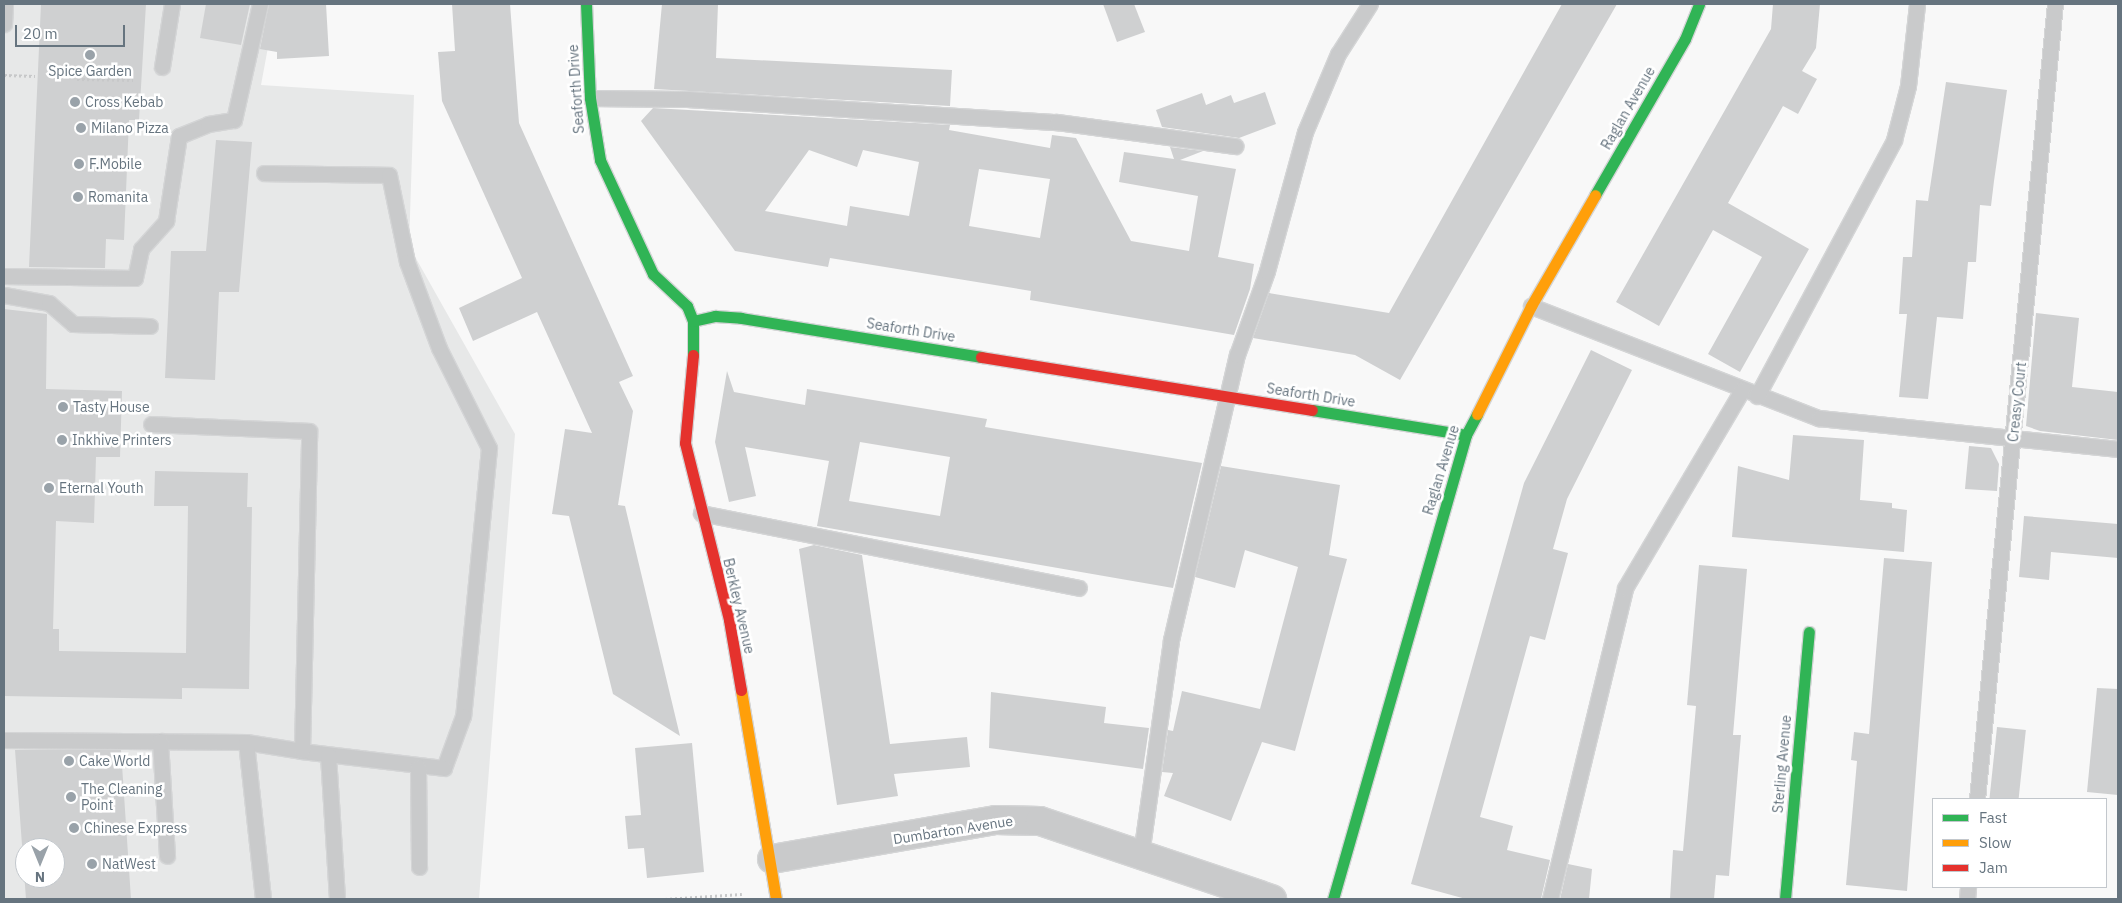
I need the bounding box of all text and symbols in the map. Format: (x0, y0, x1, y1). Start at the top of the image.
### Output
scale bar (18, 15, 128, 47)
text: 20 m (23, 24, 58, 43)
street label: Seaforth Drive (564, 44, 588, 134)
marker: Spice Garden (84, 49, 96, 61)
place label: Spice Garden (48, 63, 132, 79)
street label: Raglan Avenue (1597, 64, 1659, 152)
place label: Cross Kebab (85, 94, 163, 110)
marker: Cross Kebab (69, 96, 81, 108)
place label: Milano Pizza (91, 120, 169, 136)
marker: Milano Pizza (75, 122, 87, 134)
place label: F.Mobile (89, 156, 142, 172)
marker: F.Mobile (73, 158, 85, 170)
place label: Romanita (88, 189, 148, 205)
marker: Romanita (72, 191, 84, 203)
street label: Seaforth Drive (865, 315, 957, 345)
street label: Creasy Court (2004, 361, 2030, 443)
street label: Seaforth Drive (1265, 380, 1357, 410)
place label: Tasty House (73, 399, 150, 415)
marker: Tasty House (57, 401, 69, 413)
street label: Raglan Avenue (1419, 423, 1463, 517)
place label: Inkhive Printers (72, 432, 172, 448)
marker: Inkhive Printers (56, 434, 68, 446)
place label: Eternal Youth (59, 480, 144, 496)
marker: Eternal Youth (43, 482, 55, 494)
street label: Berkley Avenue (720, 556, 758, 656)
street label: Sterling Avenue (1769, 714, 1795, 814)
place label: Cake World (79, 753, 150, 769)
marker: Cake World (63, 755, 75, 767)
place label: The Cleaning Point (81, 781, 162, 814)
marker: The Cleaning Point (65, 791, 77, 803)
legend (1932, 798, 2107, 888)
text: Fast (1979, 808, 2007, 827)
street label: Dumbarton Avenue (892, 812, 1014, 848)
place label: Chinese Express (84, 820, 187, 836)
marker: Chinese Express (68, 822, 80, 834)
text: Slow (1979, 833, 2012, 852)
north arrow (15, 838, 65, 888)
place label: NatWest (102, 856, 156, 872)
marker: NatWest (86, 858, 98, 870)
text: Jam (1979, 858, 2008, 877)
text: N (35, 868, 45, 886)

